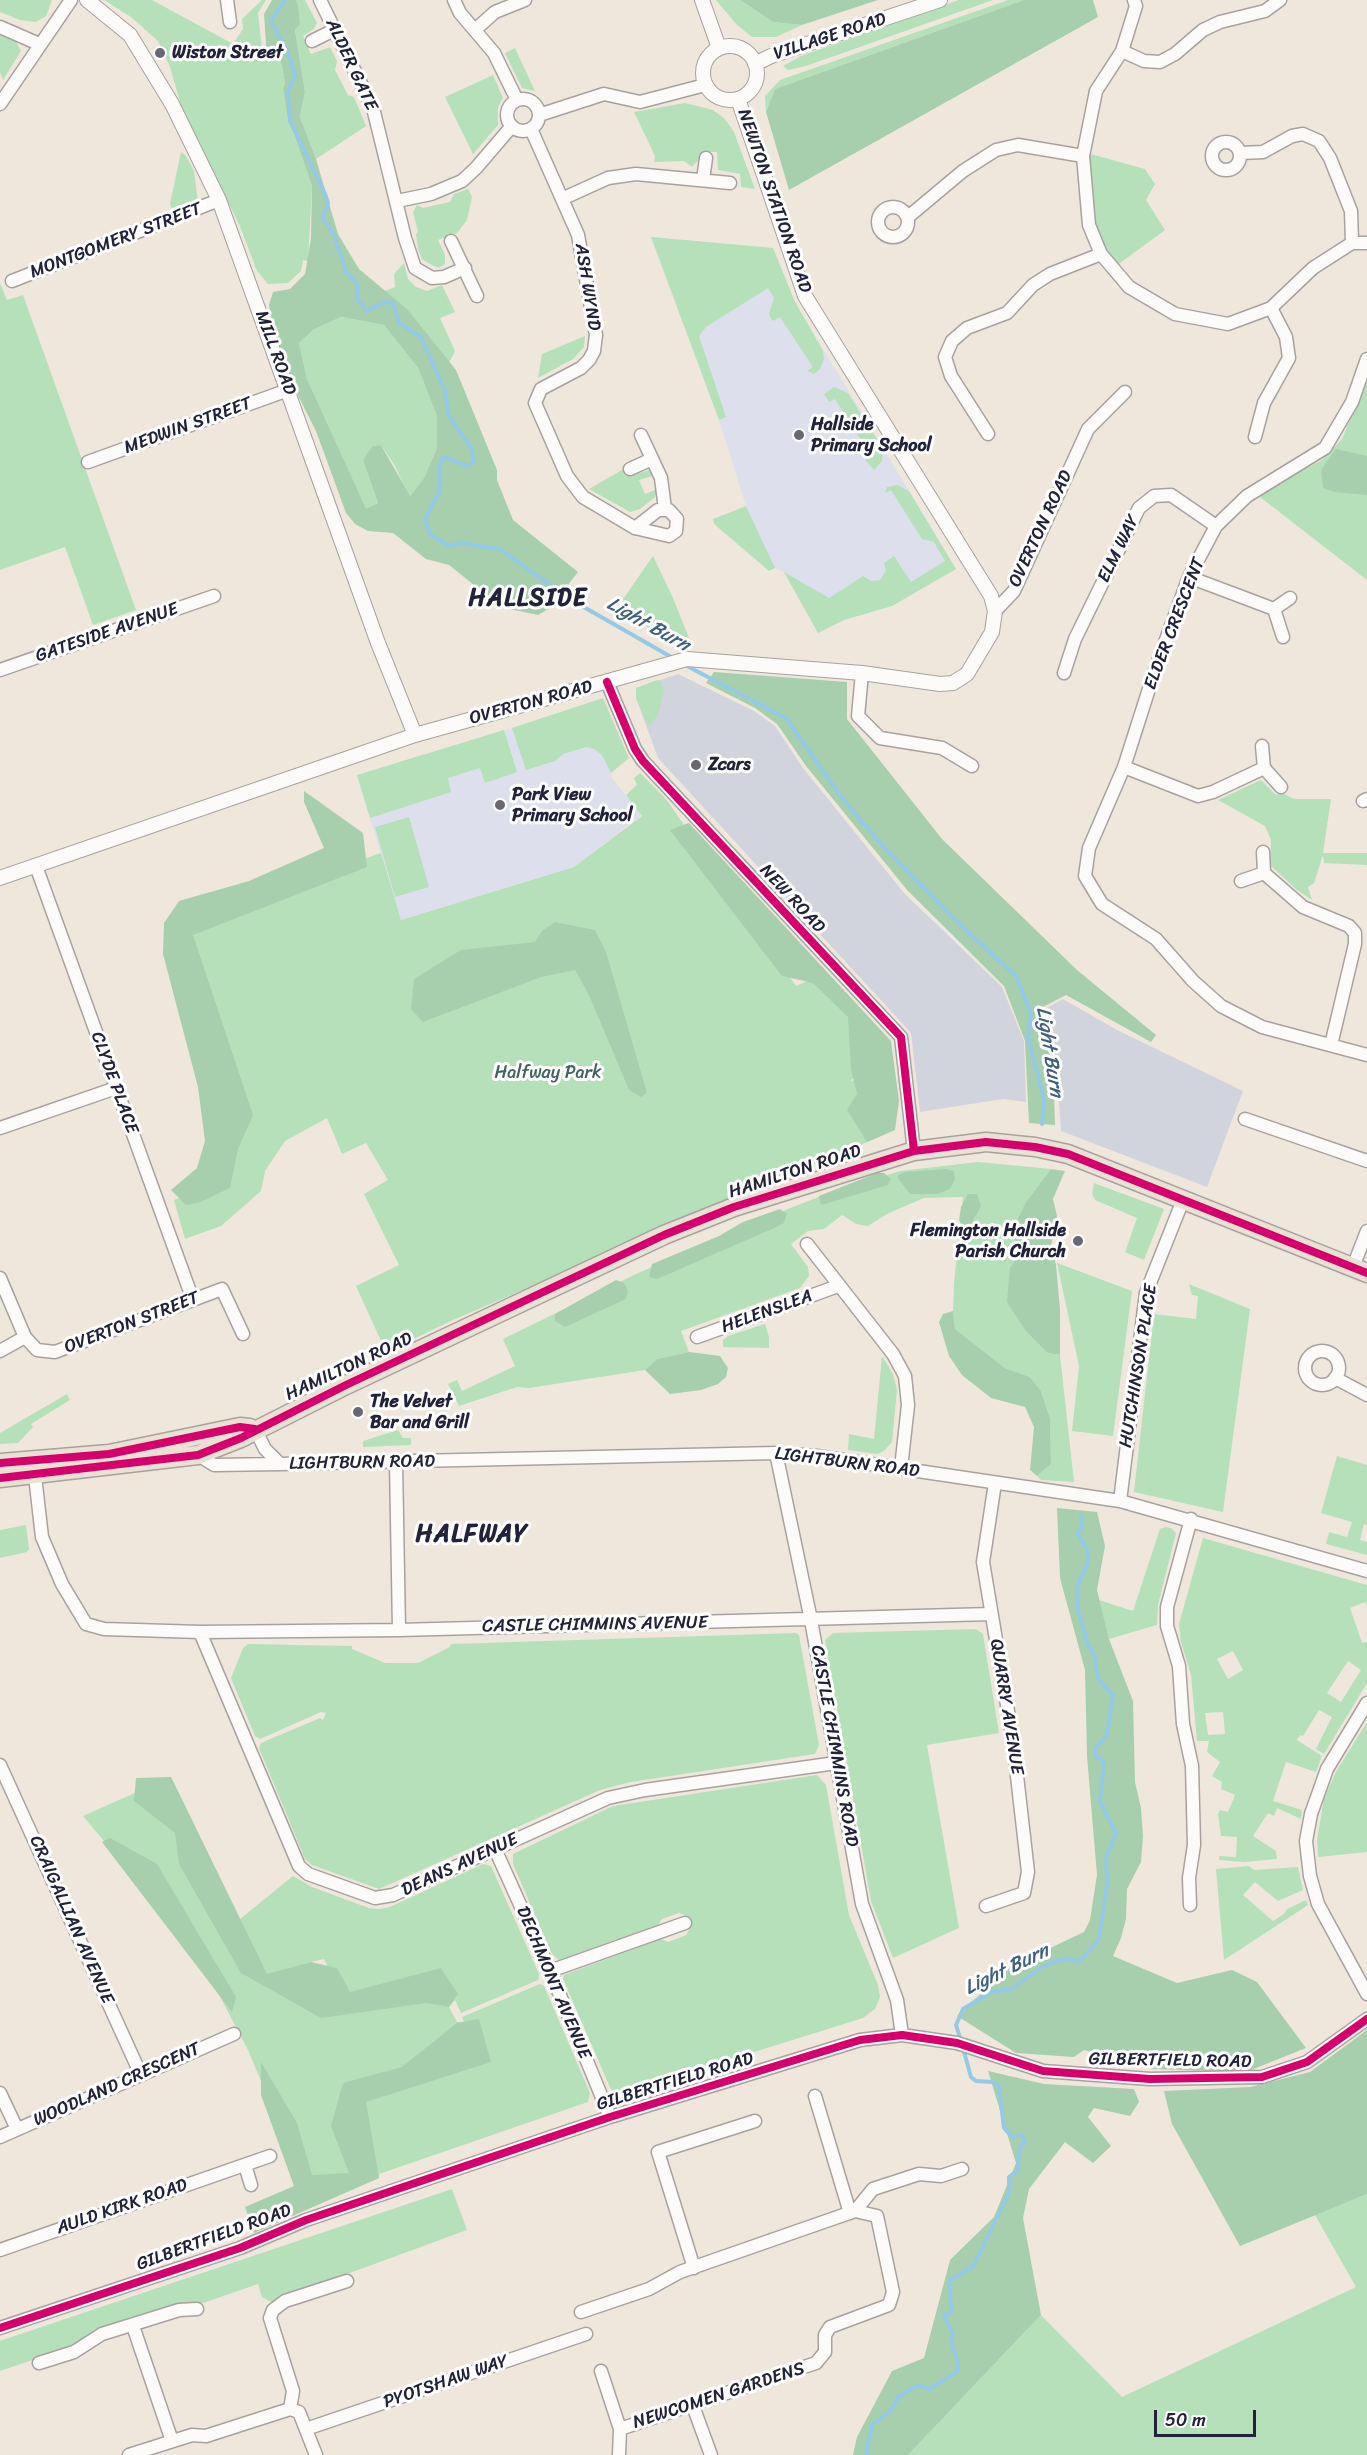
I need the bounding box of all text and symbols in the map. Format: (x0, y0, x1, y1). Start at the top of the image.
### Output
street label: VILLAGE ROAD (771, 9, 889, 65)
street label: ALDER GATE (320, 16, 382, 114)
place label: Wiston Street (172, 42, 283, 64)
marker: Wiston Street (153, 46, 167, 60)
street label: NEWTON STATION ROAD (732, 106, 816, 296)
street label: MONTGOMERY STREET (27, 198, 205, 284)
street label: ASH WYND (569, 242, 605, 332)
street label: MILL ROAD (250, 308, 300, 398)
street label: MEDWIN STREET (121, 393, 255, 459)
place label: Hallside Primary School (811, 414, 932, 456)
marker: Hallside Primary School (792, 428, 806, 442)
street label: OVERTON ROAD (1005, 467, 1077, 591)
street label: ELM WAY (1093, 512, 1145, 586)
street label: ELDER CRESCENT (1140, 555, 1210, 693)
district label: HALLSIDE (469, 585, 587, 613)
water label: Light Burn (602, 592, 694, 658)
street label: GATESIDE AVENUE (33, 598, 181, 668)
street label: OVERTON ROAD (467, 676, 595, 730)
place label: Zcars (708, 754, 751, 776)
marker: Zcars (689, 758, 703, 772)
place label: Park View Primary School (512, 784, 633, 826)
marker: Park View Primary School (493, 798, 507, 812)
street label: NEW ROAD (755, 860, 829, 938)
water label: Light Burn (1030, 1005, 1068, 1099)
street label: CLYDE PLACE (86, 1029, 142, 1137)
park label: Halfway Park (494, 1062, 602, 1084)
street label: HAMILTON ROAD (726, 1140, 864, 1204)
place label: Flemington Hallside Parish Church (910, 1220, 1066, 1262)
marker: Flemington Hallside Parish Church (1071, 1234, 1085, 1248)
street label: HUTCHINSON PLACE (1115, 1283, 1163, 1449)
street label: HELENSLEA (719, 1286, 815, 1338)
street label: OVERTON STREET (62, 1287, 202, 1359)
street label: HAMILTON ROAD (282, 1328, 416, 1406)
place label: The Velvet Bar and Grill (370, 1391, 469, 1434)
marker: The Velvet Bar and Grill (351, 1405, 365, 1419)
street label: LIGHTBURN ROAD (773, 1443, 921, 1483)
street label: LIGHTBURN ROAD (289, 1451, 435, 1475)
district label: HALFWAY (416, 1521, 528, 1549)
street label: CASTLE CHIMMINS AVENUE (482, 1612, 708, 1638)
street label: QUARRY AVENUE (985, 1638, 1027, 1776)
street label: CASTLE CHIMMINS ROAD (806, 1644, 862, 1848)
street label: DEANS AVENUE (398, 1829, 522, 1901)
street label: CRAIGALLIAN AVENUE (24, 1833, 118, 2007)
street label: DECHMONT AVENUE (511, 1903, 595, 2063)
water label: Light Burn (961, 1939, 1053, 2001)
street label: WOODLAND CRESCENT (30, 2038, 204, 2132)
street label: GILBERTFIELD ROAD (594, 2048, 756, 2116)
street label: GILBERTFIELD ROAD (1088, 2049, 1252, 2073)
street label: AULD KIRK ROAD (54, 2175, 190, 2239)
street label: GILBERTFIELD ROAD (134, 2200, 294, 2276)
street label: PYOTSHAW WAY (381, 2351, 511, 2413)
street label: NEWCOMEN GARDENS (630, 2358, 808, 2434)
scale bar (1157, 2398, 1259, 2436)
text: 50 m (1165, 2404, 1206, 2436)

